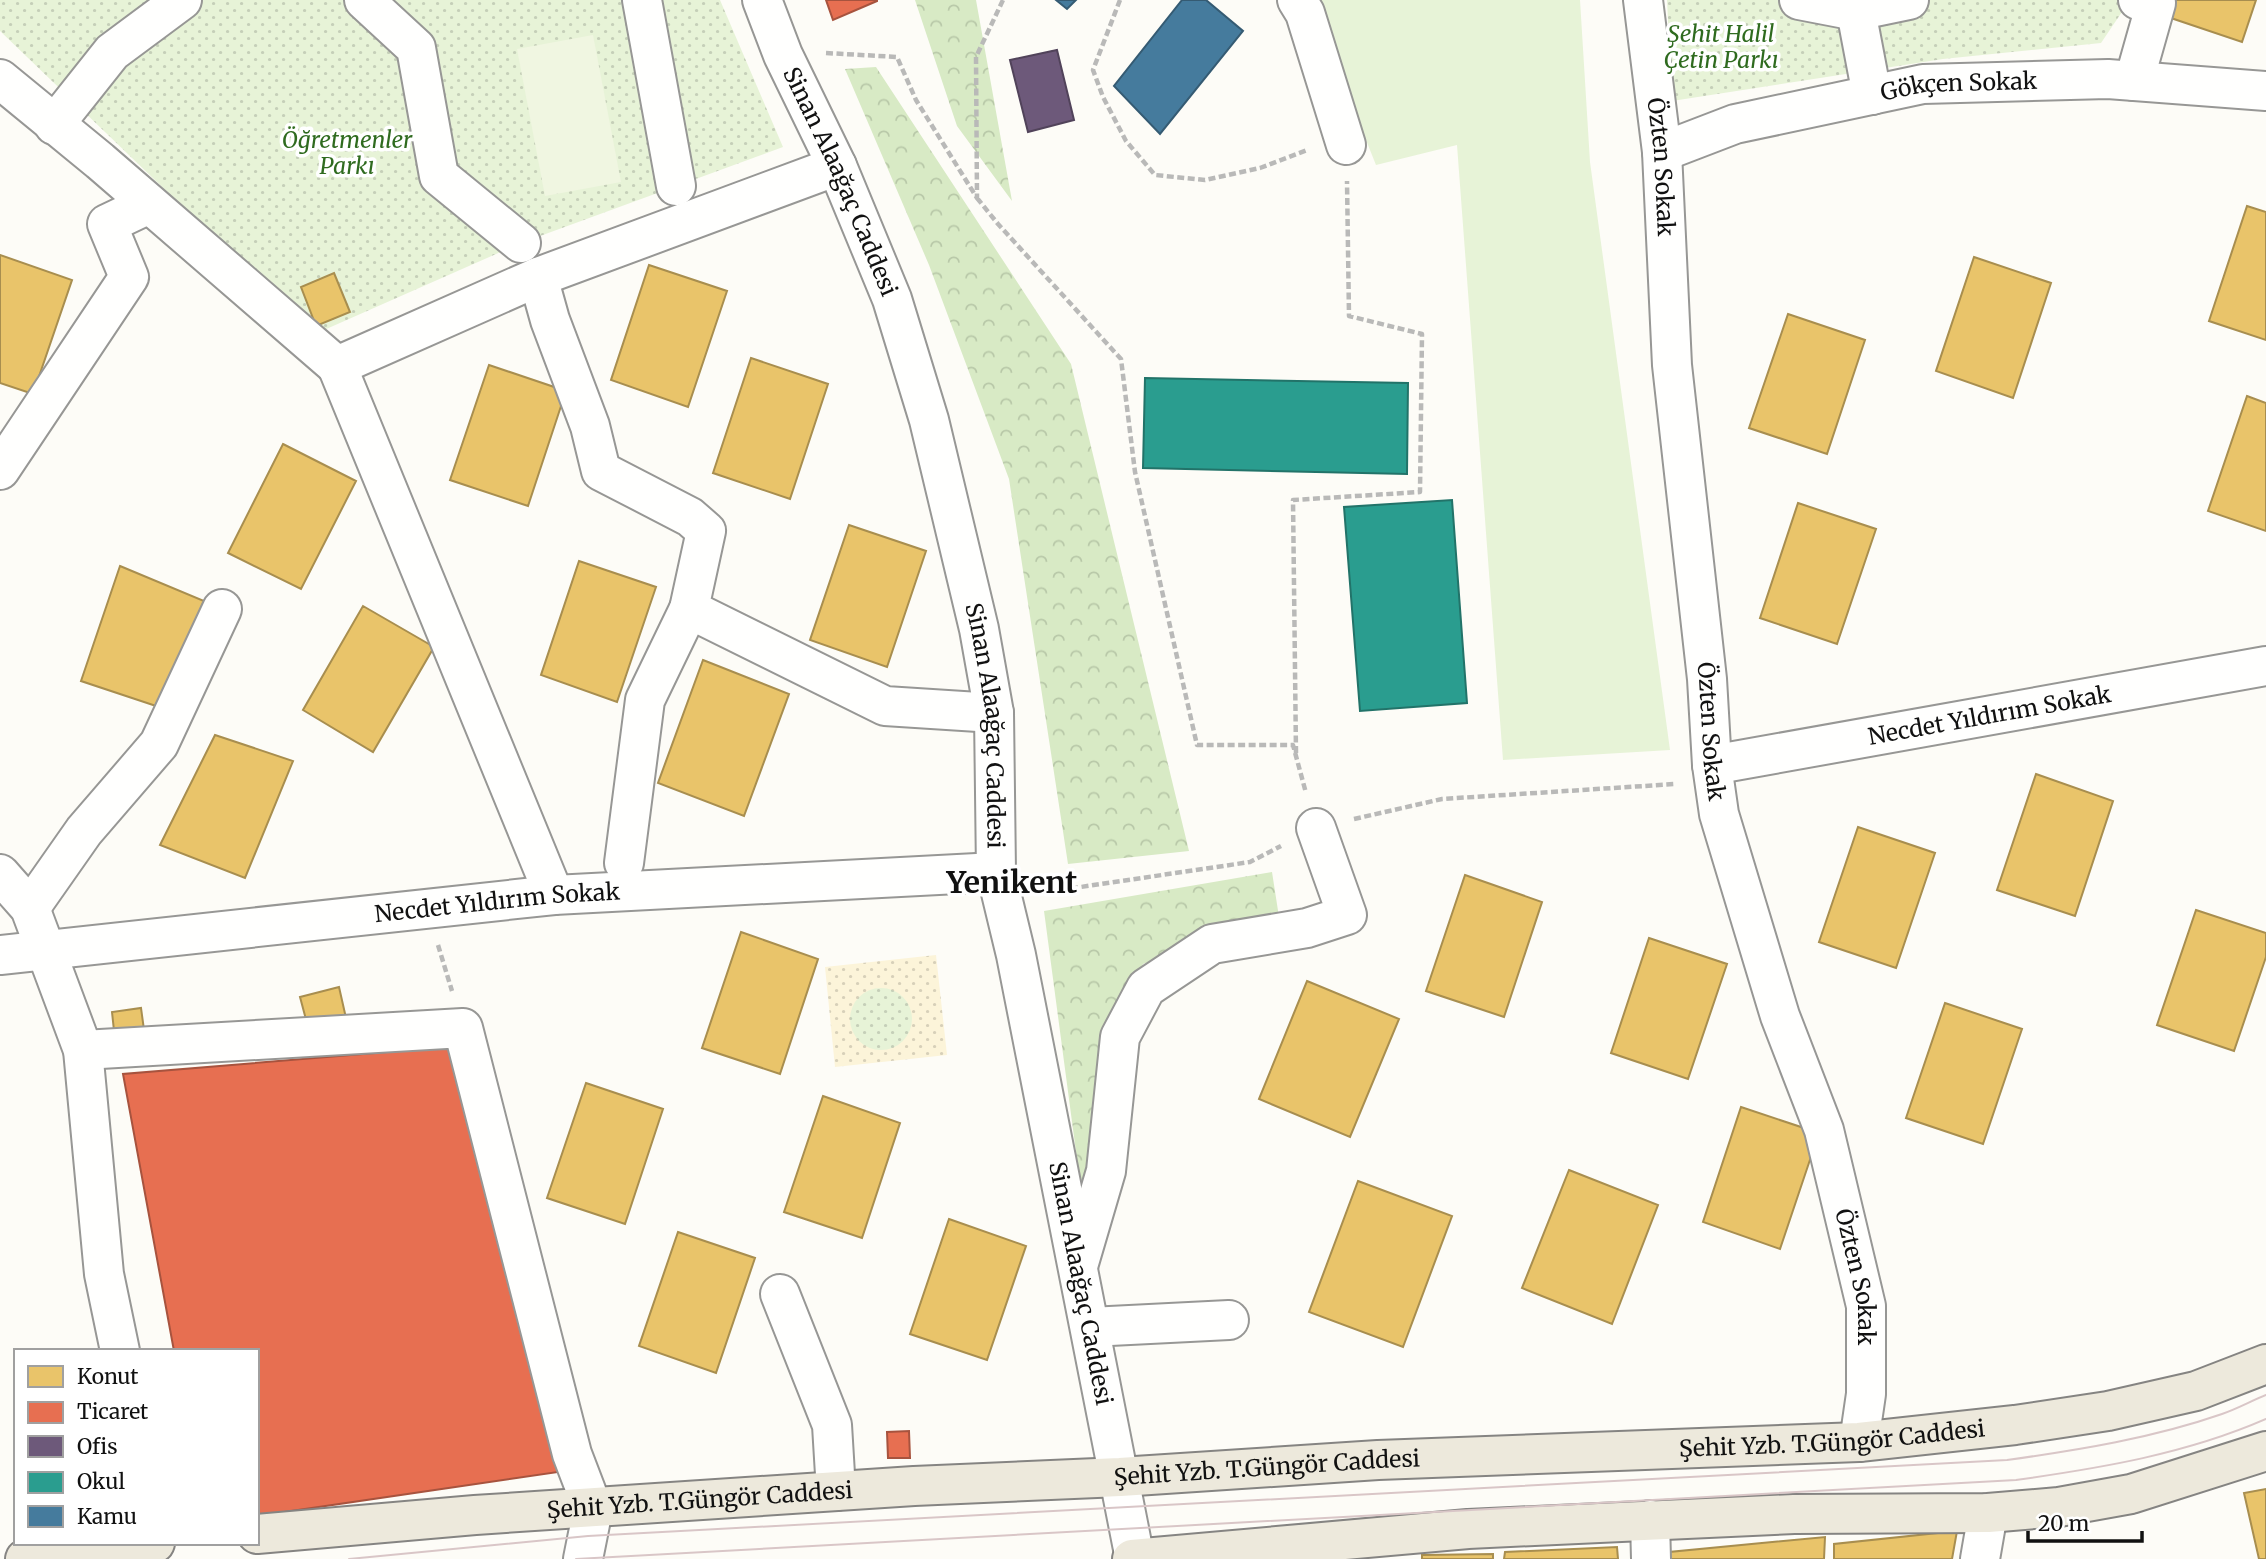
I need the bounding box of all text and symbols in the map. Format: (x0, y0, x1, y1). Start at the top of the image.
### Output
park label: Şehit Halil Çetin Parkı (1664, 19, 1778, 74)
street label: Sinan Alaağaç Caddesi (777, 62, 904, 300)
street label: Gökçen Sokak (1878, 66, 2038, 107)
street label: Özten Sokak (1641, 96, 1681, 237)
park label: Öğretmenler Parkı (282, 125, 413, 180)
street label: Sinan Alaağaç Caddesi (959, 600, 1011, 849)
street label: Özten Sokak (1691, 661, 1732, 803)
street label: Necdet Yıldırım Sokak (1866, 679, 2114, 751)
district label: Yenikent (946, 863, 1077, 901)
street label: Necdet Yıldırım Sokak (373, 877, 621, 928)
street label: Sinan Alaağaç Caddesi (1043, 1159, 1119, 1407)
street label: Özten Sokak (1829, 1206, 1881, 1346)
legend (14, 1349, 259, 1545)
text: Konut (77, 1363, 138, 1390)
text: Ticaret (77, 1398, 148, 1425)
street label: Şehit Yzb. T.Güngör Caddesi (1678, 1413, 1986, 1463)
text: Ofis (77, 1433, 118, 1460)
street label: Şehit Yzb. T.Güngör Caddesi (1113, 1443, 1420, 1491)
text: Okul (77, 1468, 125, 1495)
street label: Şehit Yzb. T.Güngör Caddesi (546, 1475, 854, 1524)
scale bar (2028, 1500, 2142, 1544)
text: Kamu (77, 1503, 137, 1530)
text: 20 m (2038, 1510, 2090, 1537)

